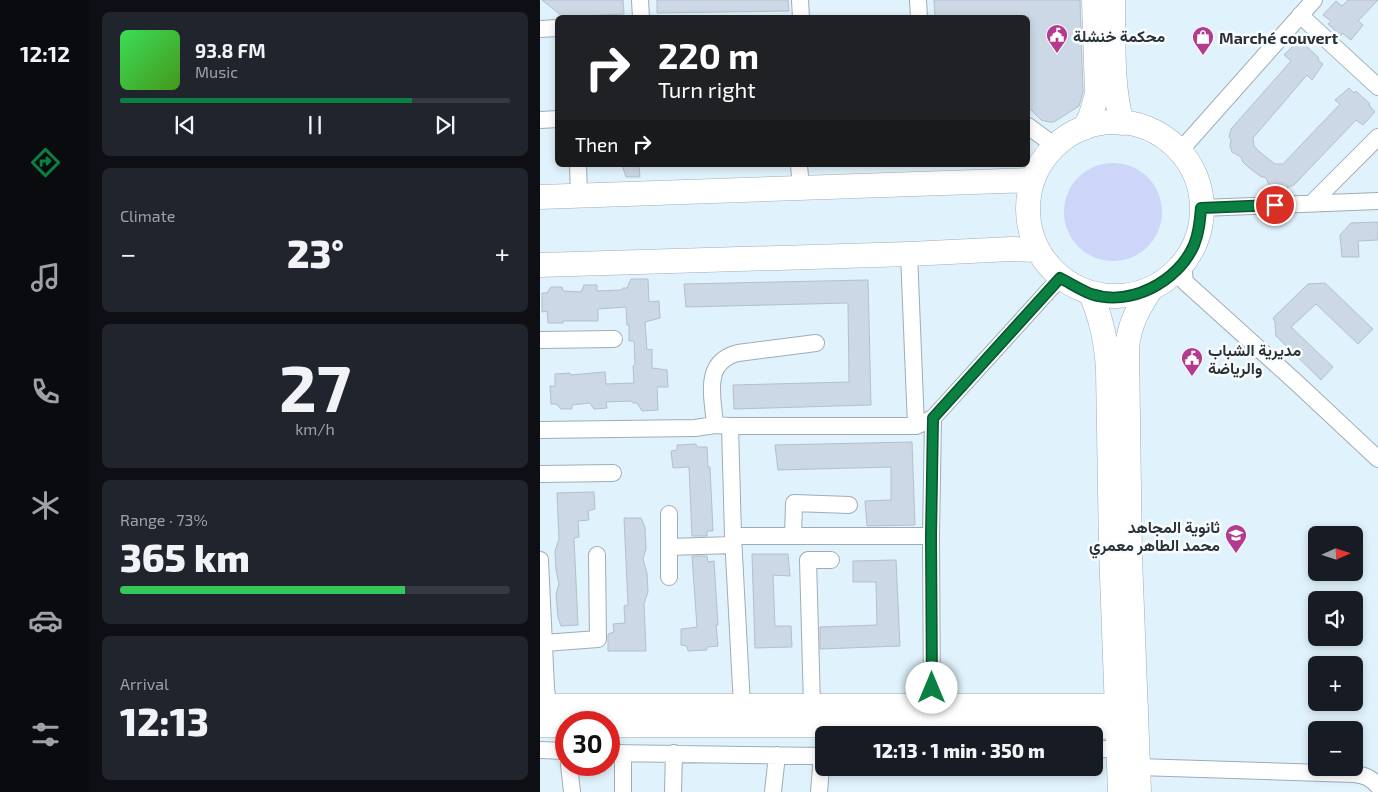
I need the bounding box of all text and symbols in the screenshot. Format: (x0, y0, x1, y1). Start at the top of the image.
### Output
public building icon: محكمة خنشلة (1045, 23, 1069, 54)
shop icon: Marché couvert (1191, 25, 1215, 56)
place label: محكمة خنشلة (1073, 26, 1166, 45)
place label: Marché couvert (1219, 28, 1338, 47)
text: 220 m (658, 34, 759, 76)
icon: right (575, 35, 640, 100)
text: 93.8 FM (195, 39, 266, 62)
text: 12:12 (20, 40, 70, 66)
text: Music (195, 62, 238, 81)
text: Turn right (658, 76, 756, 102)
icon: previous (171, 111, 199, 139)
icon: pause (301, 111, 329, 139)
icon: next (431, 111, 459, 139)
icon: right (628, 130, 656, 158)
text: Then (575, 133, 618, 156)
icon: directions (28, 145, 63, 180)
pin (1254, 184, 1296, 226)
icon: arrive (1261, 191, 1289, 219)
text: Climate (120, 206, 175, 225)
text: 23° (287, 230, 344, 276)
text: − (120, 236, 136, 270)
text: + (495, 236, 510, 270)
icon: music (28, 260, 63, 295)
place label: مديرية الشباب والرياضة (1208, 340, 1302, 379)
public building icon: مديرية الشباب والرياضة (1180, 346, 1204, 377)
text: 27 (279, 347, 351, 425)
icon: phone (28, 374, 63, 409)
text: km/h (295, 419, 335, 438)
icon: climate (28, 488, 63, 523)
text: Range · 73% (120, 510, 208, 529)
place label: ثانوية المجاهد محمد الطاهر معمري (1089, 517, 1220, 559)
school or university icon: ثانوية المجاهد محمد الطاهر معمري (1224, 523, 1248, 554)
north arrow (1308, 526, 1362, 581)
map controls (1308, 526, 1363, 776)
text: 365 km (120, 534, 250, 580)
button: sound (1308, 591, 1363, 646)
icon: car (28, 603, 63, 638)
button: + (1308, 656, 1363, 711)
position arrow (905, 661, 957, 713)
text: Arrival (120, 674, 169, 693)
text: 12:13 (120, 698, 209, 744)
speed limit sign: 30 (555, 711, 620, 776)
icon: filters (28, 717, 63, 752)
button: − (1308, 721, 1363, 776)
text: 12:13 · 1 min · 350 m (873, 739, 1045, 762)

